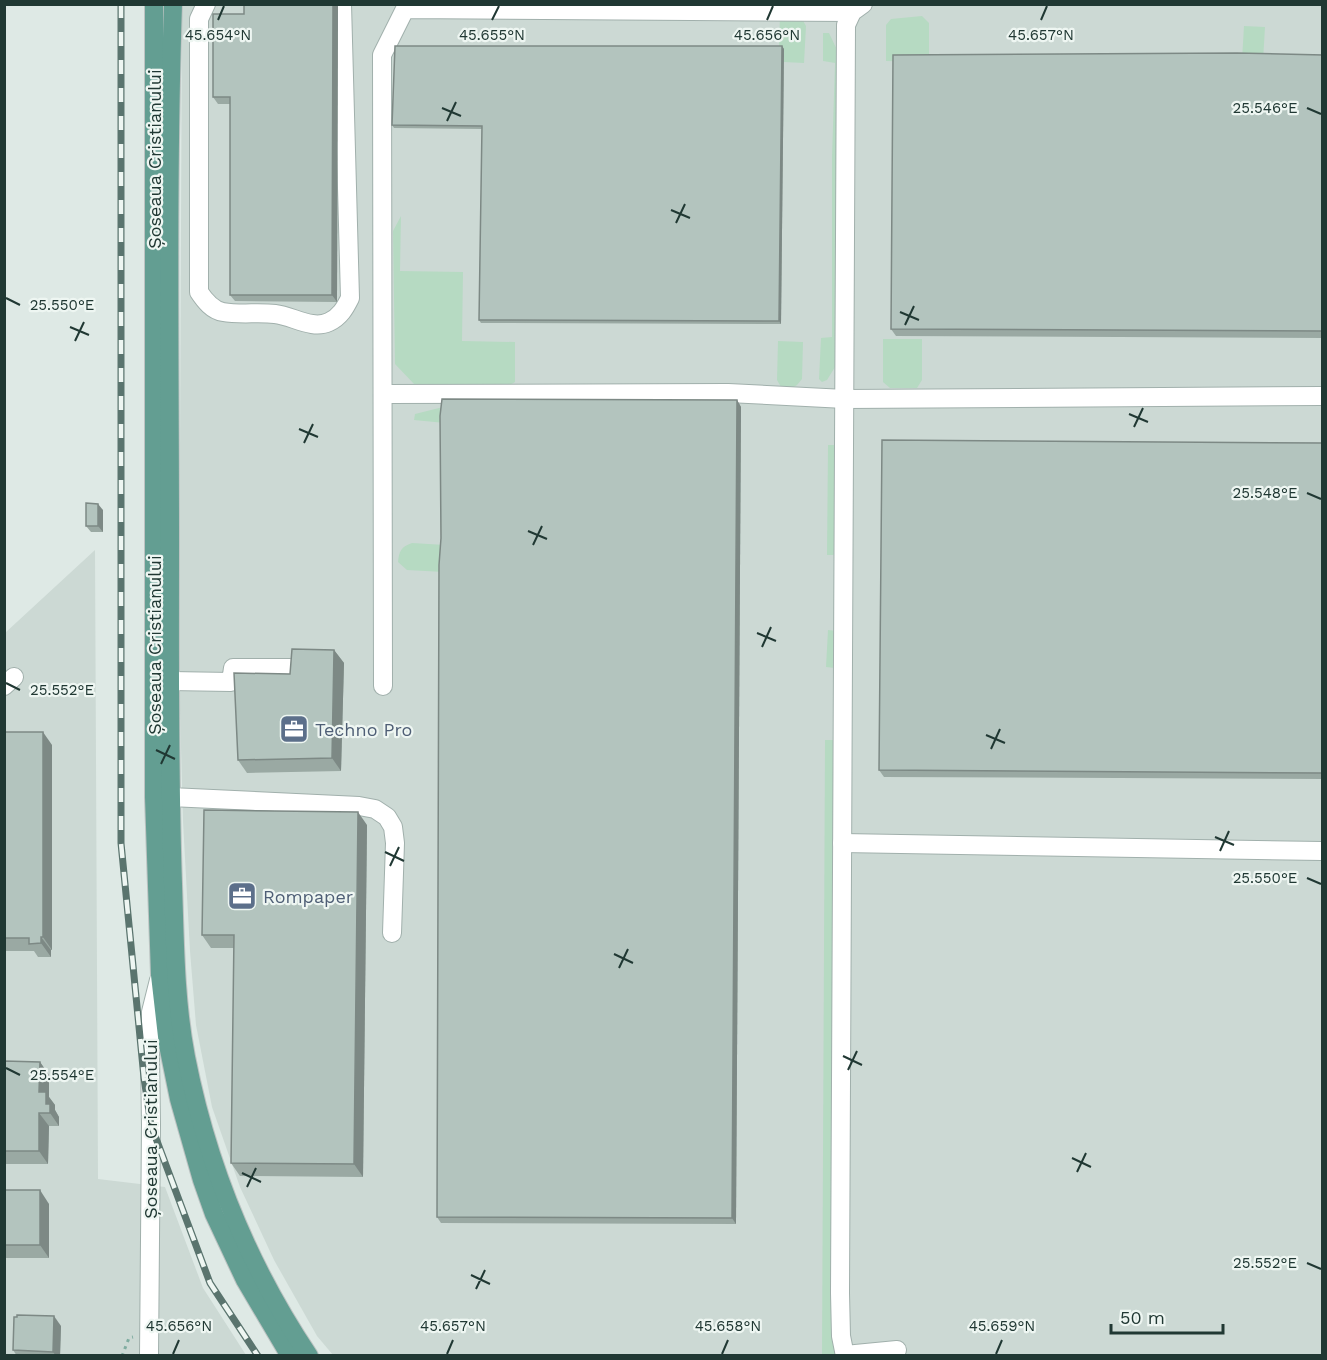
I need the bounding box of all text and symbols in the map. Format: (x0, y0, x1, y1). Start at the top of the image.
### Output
text: 45.654°N (185, 26, 251, 44)
text: 45.655°N (459, 26, 525, 44)
text: 45.656°N (734, 26, 800, 44)
text: 45.657°N (1008, 26, 1074, 44)
street label: Șoseaua Cristianului (144, 69, 165, 249)
text: 25.546°E (1233, 99, 1297, 117)
text: 25.550°E (30, 296, 94, 314)
text: 25.548°E (1232, 484, 1298, 502)
street label: Șoseaua Cristianului (144, 555, 165, 735)
text: 25.552°E (30, 681, 94, 699)
office icon: Techno Pro (278, 713, 310, 745)
place label: Techno Pro (315, 719, 412, 740)
text: 25.550°E (1233, 869, 1297, 887)
office icon: Rompaper (226, 880, 258, 912)
place label: Rompaper (263, 886, 353, 907)
street label: Șoseaua Cristianului (140, 1039, 161, 1219)
text: 25.554°E (30, 1066, 94, 1084)
text: 25.552°E (1233, 1254, 1297, 1272)
scale bar (1111, 1297, 1224, 1335)
text: 50 m (1120, 1307, 1165, 1328)
text: 45.656°N (146, 1317, 212, 1335)
text: 45.657°N (420, 1317, 486, 1335)
text: 45.658°N (695, 1317, 761, 1335)
text: 45.659°N (969, 1317, 1035, 1335)

